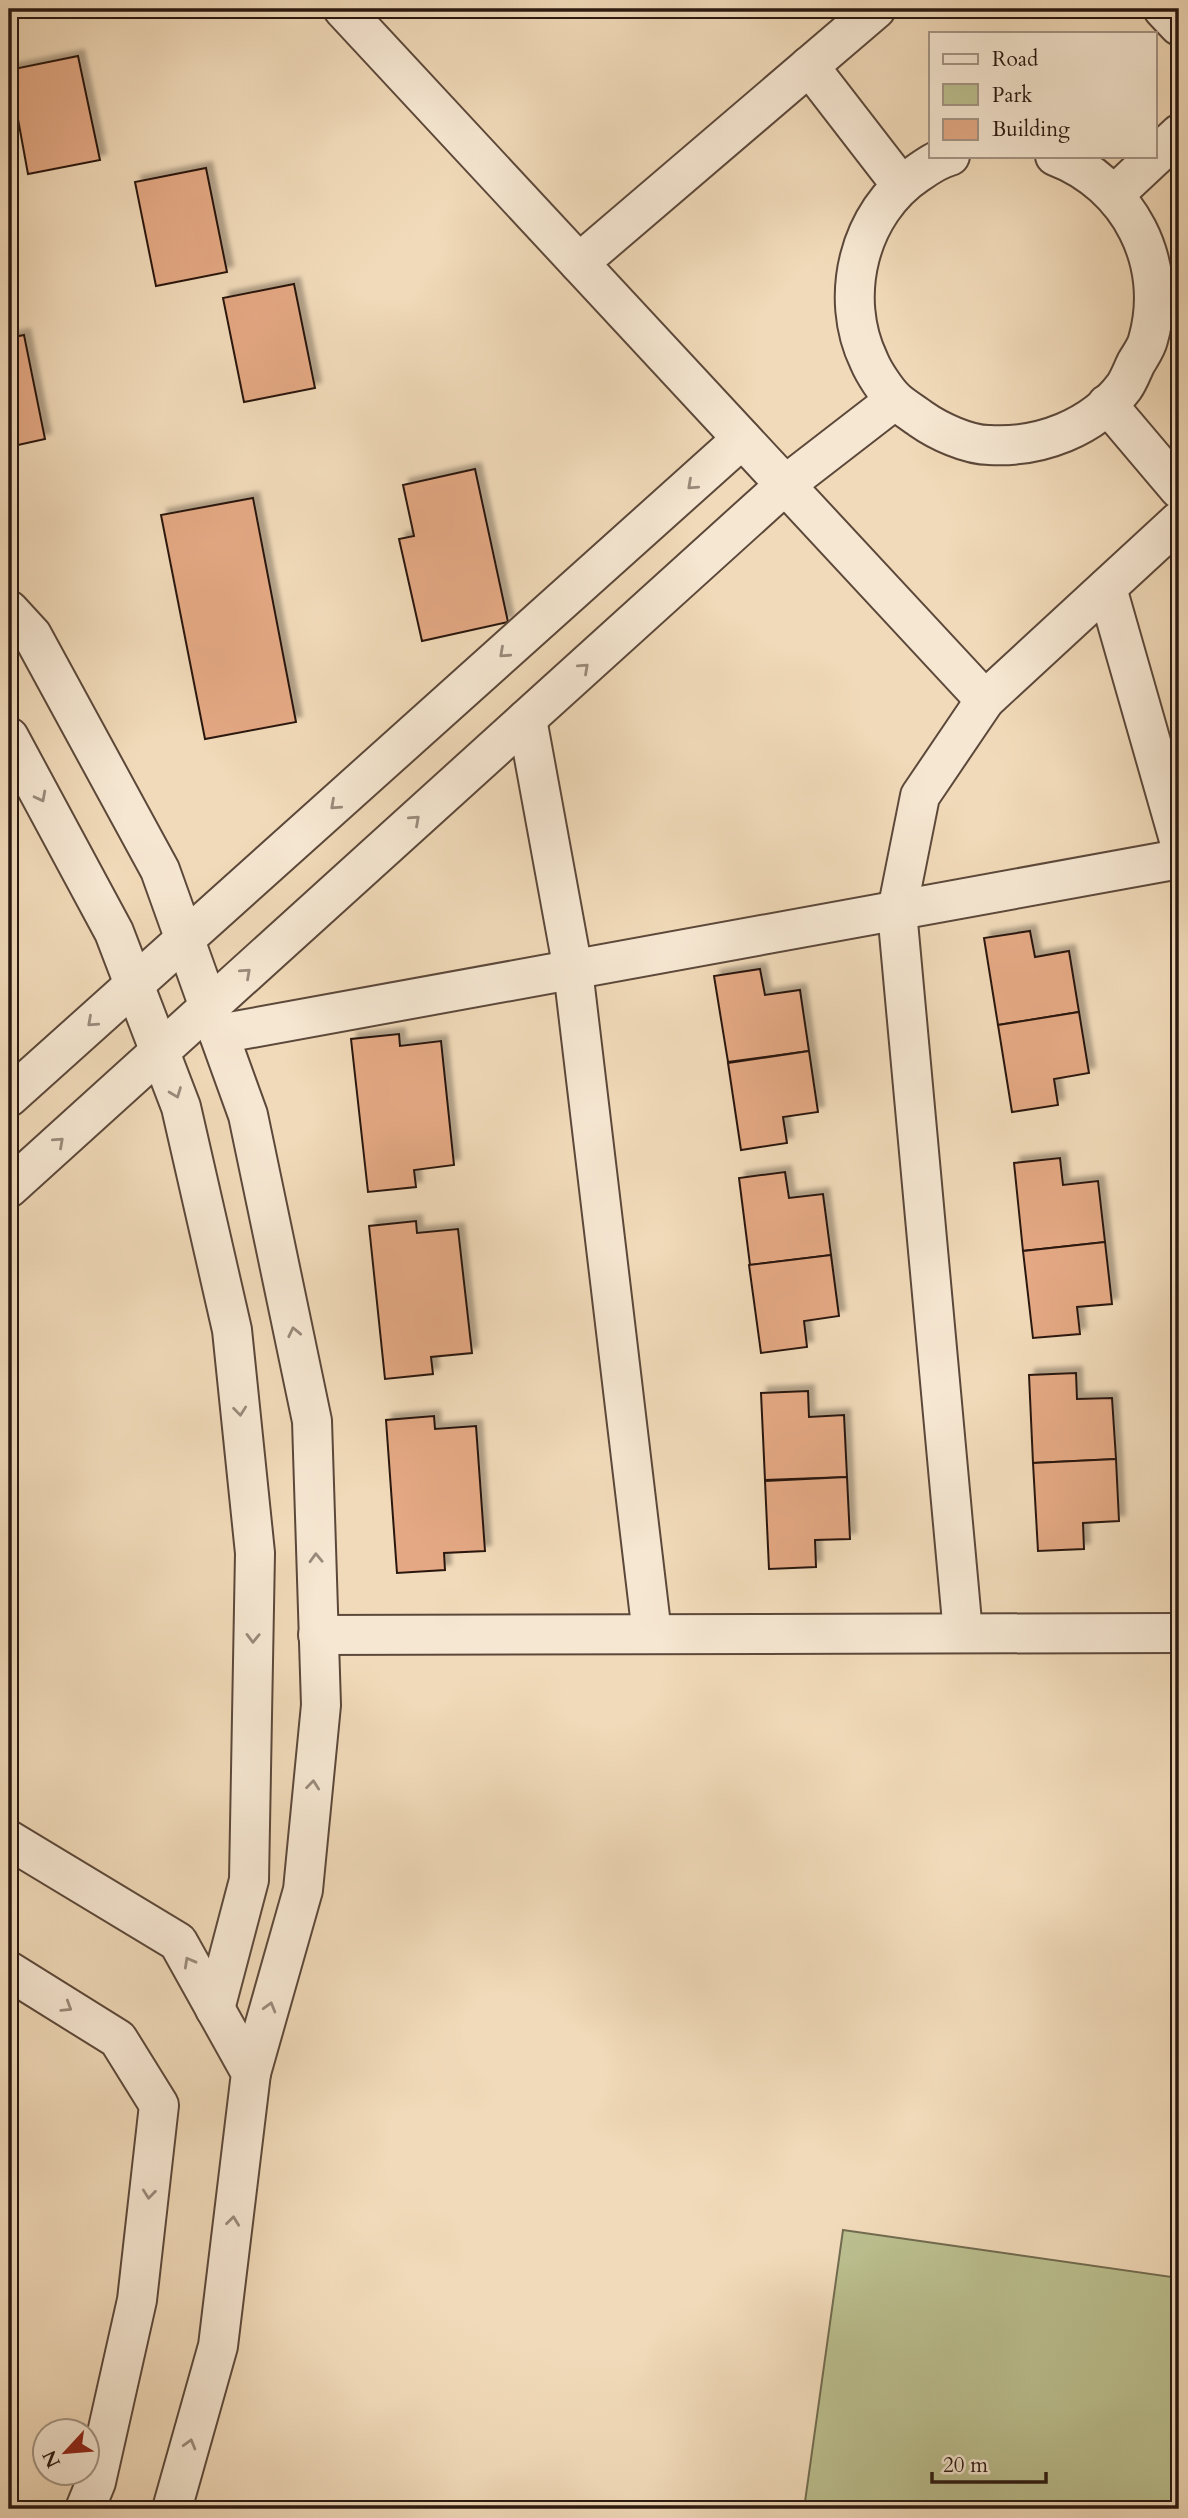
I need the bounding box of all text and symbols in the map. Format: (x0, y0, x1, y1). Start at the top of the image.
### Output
legend (929, 32, 1156, 158)
text: Road (992, 45, 1038, 74)
text: Park (992, 81, 1033, 110)
text: Building (992, 115, 1070, 144)
one-way arrow (687, 476, 700, 489)
one-way arrow (499, 645, 512, 657)
one-way arrow (575, 663, 588, 676)
one-way arrow (33, 790, 46, 802)
one-way arrow (330, 796, 343, 809)
one-way arrow (407, 816, 420, 829)
one-way arrow (238, 969, 251, 981)
one-way arrow (87, 1014, 100, 1026)
one-way arrow (167, 1086, 181, 1098)
one-way arrow (51, 1138, 64, 1150)
one-way arrow (287, 1326, 302, 1338)
one-way arrow (233, 1405, 248, 1417)
one-way arrow (309, 1552, 324, 1563)
one-way arrow (246, 1633, 261, 1644)
one-way arrow (305, 1779, 320, 1790)
one-way arrow (184, 1956, 197, 1969)
one-way arrow (59, 1999, 72, 2012)
one-way arrow (261, 2001, 276, 2013)
one-way arrow (141, 2188, 156, 2200)
one-way arrow (226, 2215, 241, 2227)
north arrow (32, 2416, 102, 2486)
one-way arrow (182, 2438, 197, 2450)
scale bar (932, 2441, 1046, 2485)
text: N (36, 2445, 67, 2472)
text: 20 m (943, 2451, 988, 2480)

